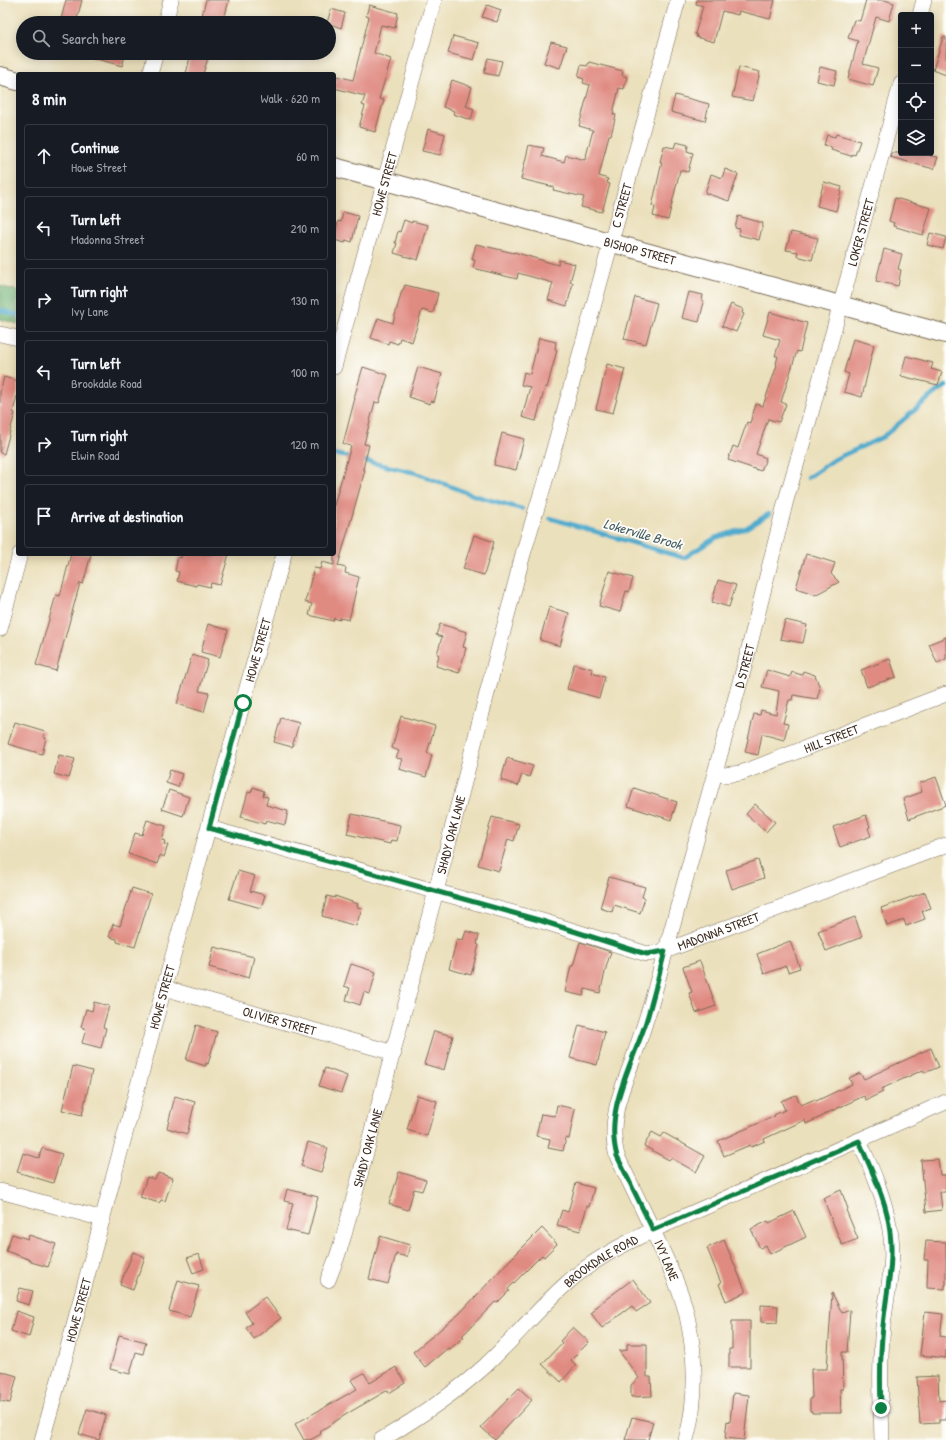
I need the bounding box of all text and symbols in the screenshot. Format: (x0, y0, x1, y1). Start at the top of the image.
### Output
map controls (898, 12, 934, 156)
button: + (898, 12, 934, 48)
search box (16, 16, 336, 60)
icon: search (30, 27, 52, 49)
text: Search here (62, 28, 126, 49)
button: − (898, 48, 934, 84)
button: locate (898, 84, 934, 120)
text: 8 min (32, 87, 66, 110)
text: Walk · 620 m (261, 89, 320, 107)
button: layers (898, 120, 934, 156)
text: Continue (71, 137, 119, 158)
icon: ahead (33, 145, 55, 167)
text: 60 m (296, 147, 319, 165)
street label: HOWE STREET (367, 149, 402, 218)
text: Howe Street (71, 158, 127, 176)
street label: C STREET (606, 180, 636, 230)
street label: LOKER STREET (843, 196, 879, 268)
text: Turn left (71, 209, 121, 230)
icon: left (33, 217, 55, 239)
text: 210 m (291, 219, 319, 237)
text: Madonna Street (71, 230, 144, 248)
street label: BISHOP STREET (602, 232, 679, 269)
text: Turn right (71, 281, 127, 302)
icon: right (33, 289, 55, 311)
text: 130 m (291, 291, 319, 309)
text: Ivy Lane (71, 302, 109, 320)
text: Turn left (71, 353, 121, 374)
icon: left (33, 361, 55, 383)
text: 100 m (291, 363, 319, 381)
text: Brookdale Road (71, 374, 142, 392)
text: Turn right (71, 425, 127, 446)
icon: right (33, 433, 55, 455)
text: 120 m (291, 435, 319, 453)
text: Elwin Road (71, 446, 119, 464)
icon: arrive (33, 505, 55, 527)
text: Arrive at destination (71, 506, 183, 527)
water label: Lokerville Brook (602, 513, 686, 554)
street label: HOWE STREET (240, 615, 275, 684)
street label: D STREET (730, 641, 759, 690)
route start (234, 694, 252, 712)
street label: HILL STREET (801, 719, 862, 757)
street label: SHADY OAK LANE (432, 793, 469, 876)
street label: MADONNA STREET (675, 907, 763, 955)
street label: HOWE STREET (144, 962, 179, 1031)
street label: OLIVIER STREET (241, 1002, 319, 1040)
street label: SHADY OAK LANE (348, 1106, 386, 1189)
street label: BROOKDALE ROAD (559, 1230, 642, 1291)
street label: IVY LANE (650, 1237, 684, 1284)
street label: HOWE STREET (61, 1275, 95, 1344)
route end (872, 1399, 890, 1417)

